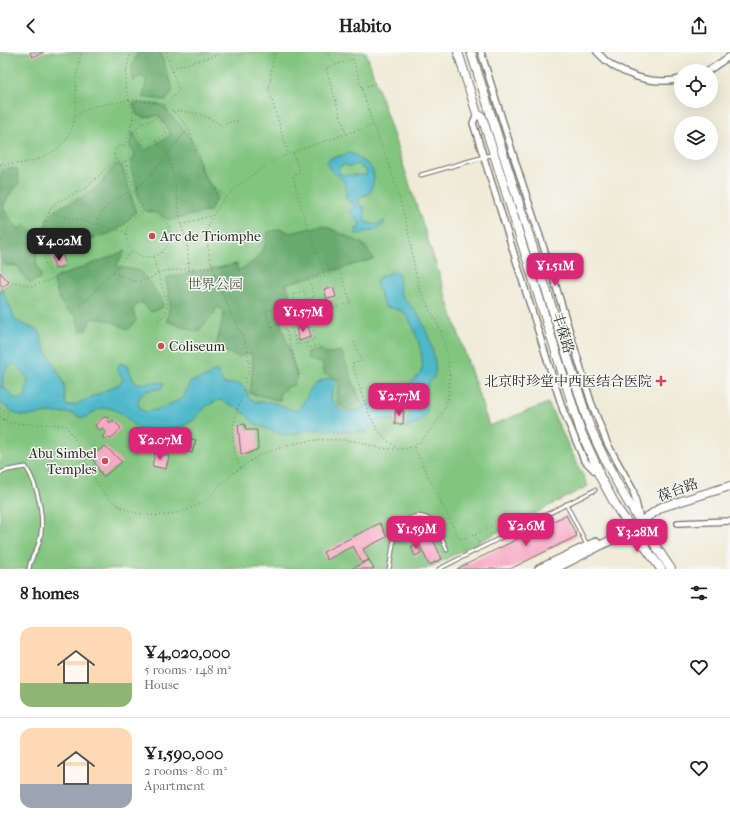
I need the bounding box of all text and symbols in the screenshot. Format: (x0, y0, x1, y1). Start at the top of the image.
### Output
icon: back (20, 15, 42, 37)
icon: share (688, 15, 710, 37)
text: Habito (339, 16, 391, 37)
map controls (674, 64, 718, 160)
button: locate (674, 64, 718, 108)
button: layers (674, 116, 718, 160)
pin: ¥4.02M (26, 228, 92, 262)
place label: Arc de Triomphe (159, 228, 261, 245)
marker: Arc de Triomphe (147, 231, 157, 241)
text: ¥4.02M (36, 233, 82, 248)
pin: ¥1.51M (522, 253, 588, 287)
text: ¥1.51M (536, 258, 574, 273)
park label: 世界公园 (187, 276, 243, 293)
pin: ¥1.57M (270, 299, 336, 333)
text: ¥1.57M (283, 304, 323, 319)
street label: 丰葆路 (549, 310, 577, 356)
place label: Coliseum (169, 338, 225, 355)
marker: Coliseum (156, 341, 166, 351)
place label: 北京时珍堂中西医结合医院 (484, 373, 652, 390)
marker: 北京时珍堂中西医结合医院 (655, 375, 667, 387)
pin: ¥2.77M (366, 383, 432, 417)
text: ¥2.77M (377, 388, 421, 403)
pin: ¥2.07M (127, 427, 193, 461)
text: ¥2.07M (138, 432, 182, 447)
place label: Abu Simbel Temples (28, 445, 97, 478)
marker: Abu Simbel Temples (100, 456, 110, 466)
street label: 葆台路 (655, 475, 701, 505)
pin: ¥2.6M (498, 513, 554, 547)
pin: ¥1.59M (383, 516, 449, 550)
text: ¥2.6M (507, 518, 545, 533)
pin: ¥3.28M (604, 519, 670, 553)
text: ¥1.59M (395, 521, 437, 536)
text: ¥3.28M (615, 524, 659, 539)
icon: filters (688, 582, 710, 604)
text: 8 homes (20, 583, 79, 603)
text: ¥4,020,000 (144, 642, 230, 662)
icon: home (52, 643, 100, 691)
icon: heart (688, 656, 710, 678)
text: 5 rooms · 148 m² (144, 662, 231, 677)
text: House (144, 677, 179, 692)
text: ¥1,590,000 (144, 743, 223, 763)
icon: home (52, 744, 100, 792)
icon: heart (688, 757, 710, 779)
text: 2 rooms · 80 m² (144, 763, 227, 778)
text: Apartment (144, 778, 205, 793)

